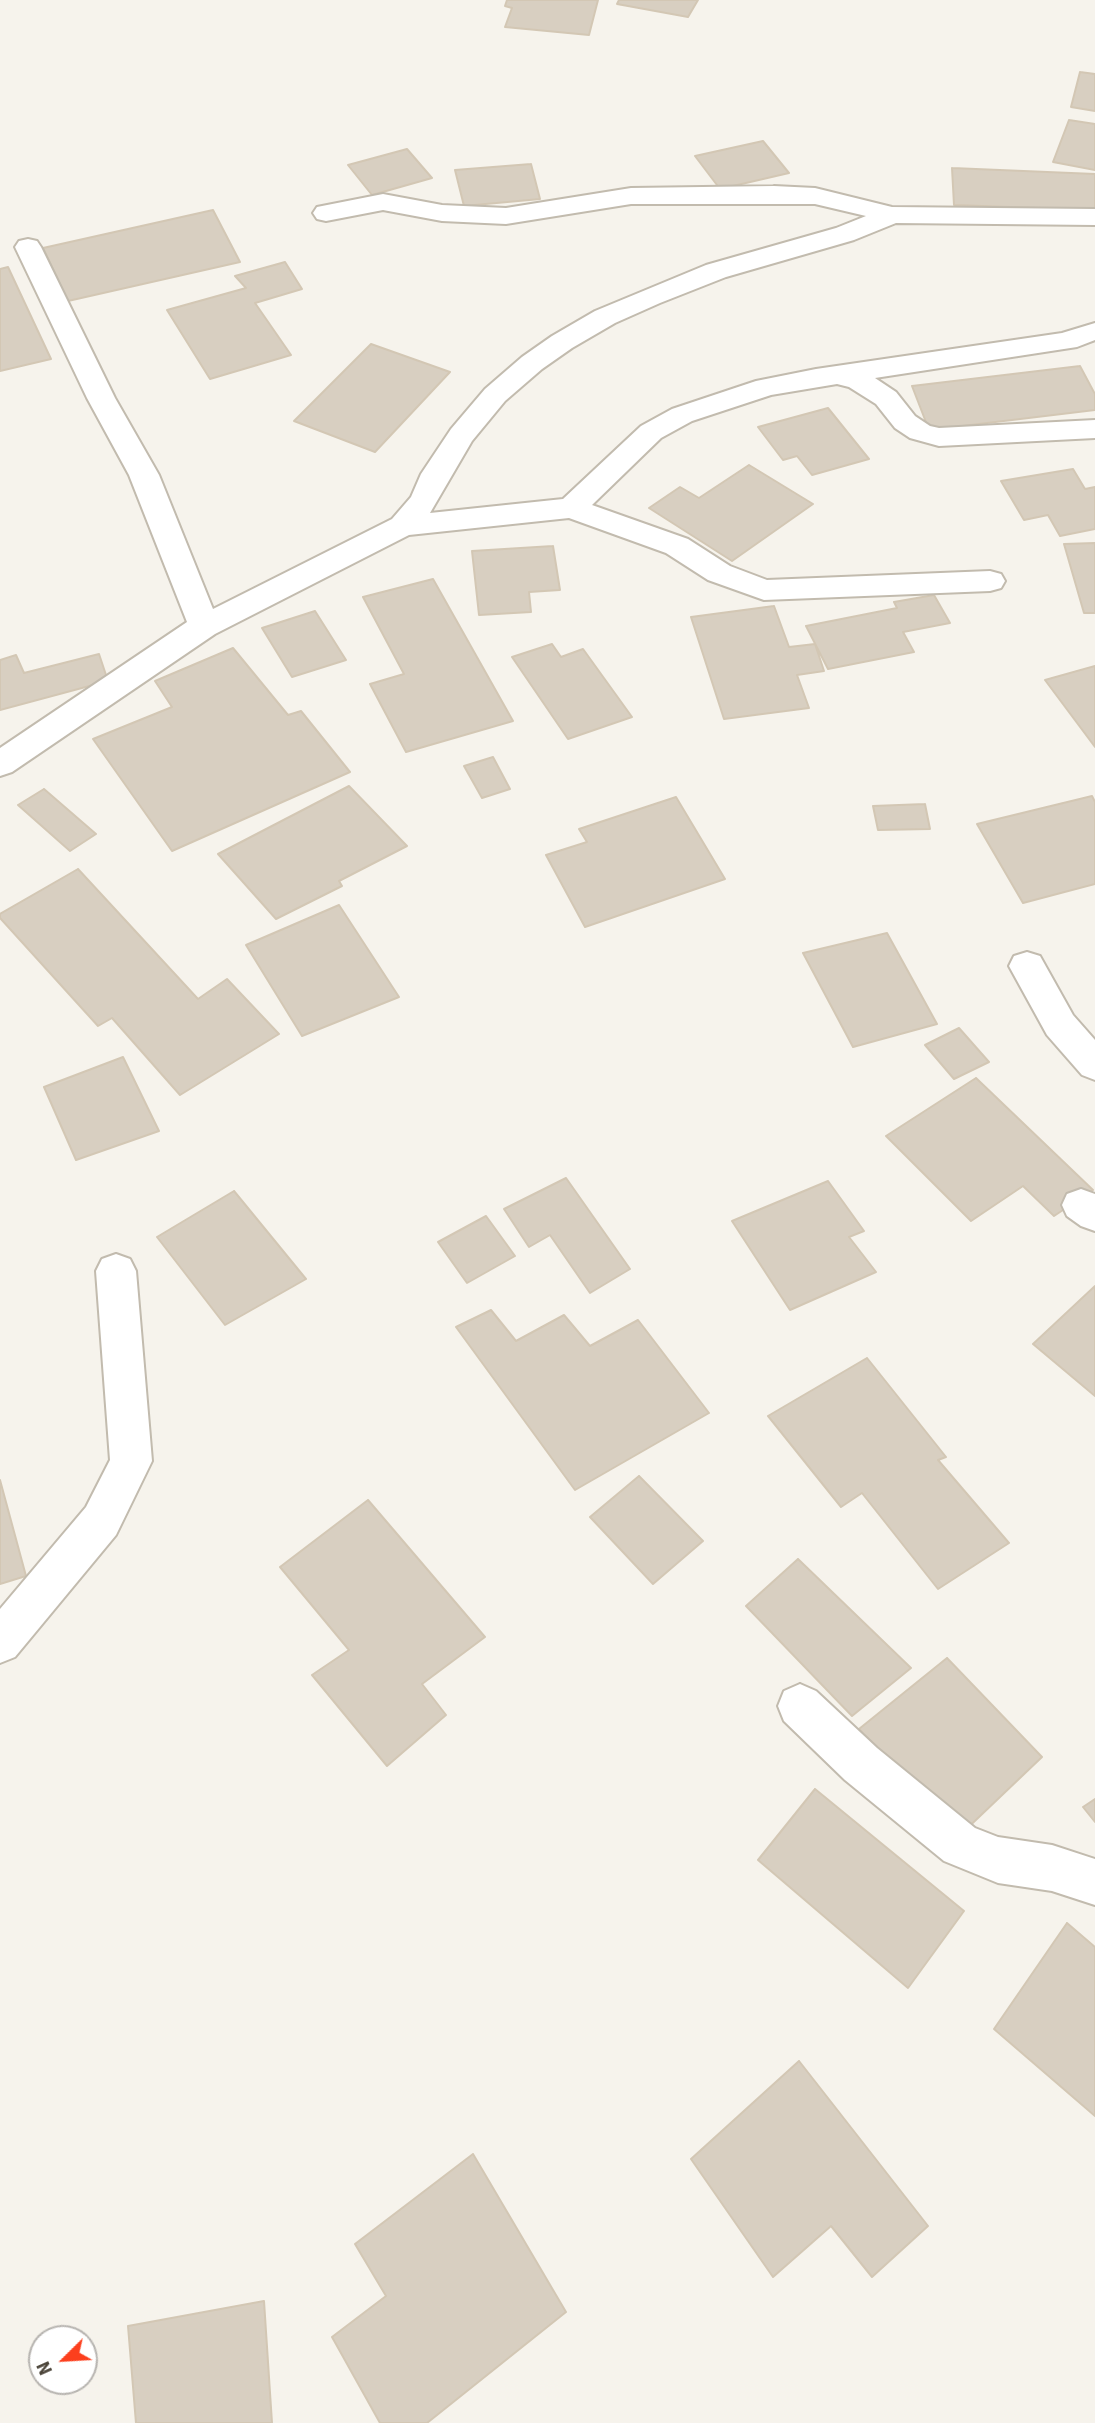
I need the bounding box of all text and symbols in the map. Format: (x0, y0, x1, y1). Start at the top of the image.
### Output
north arrow (28, 2325, 98, 2395)
text: N (30, 2357, 60, 2379)

